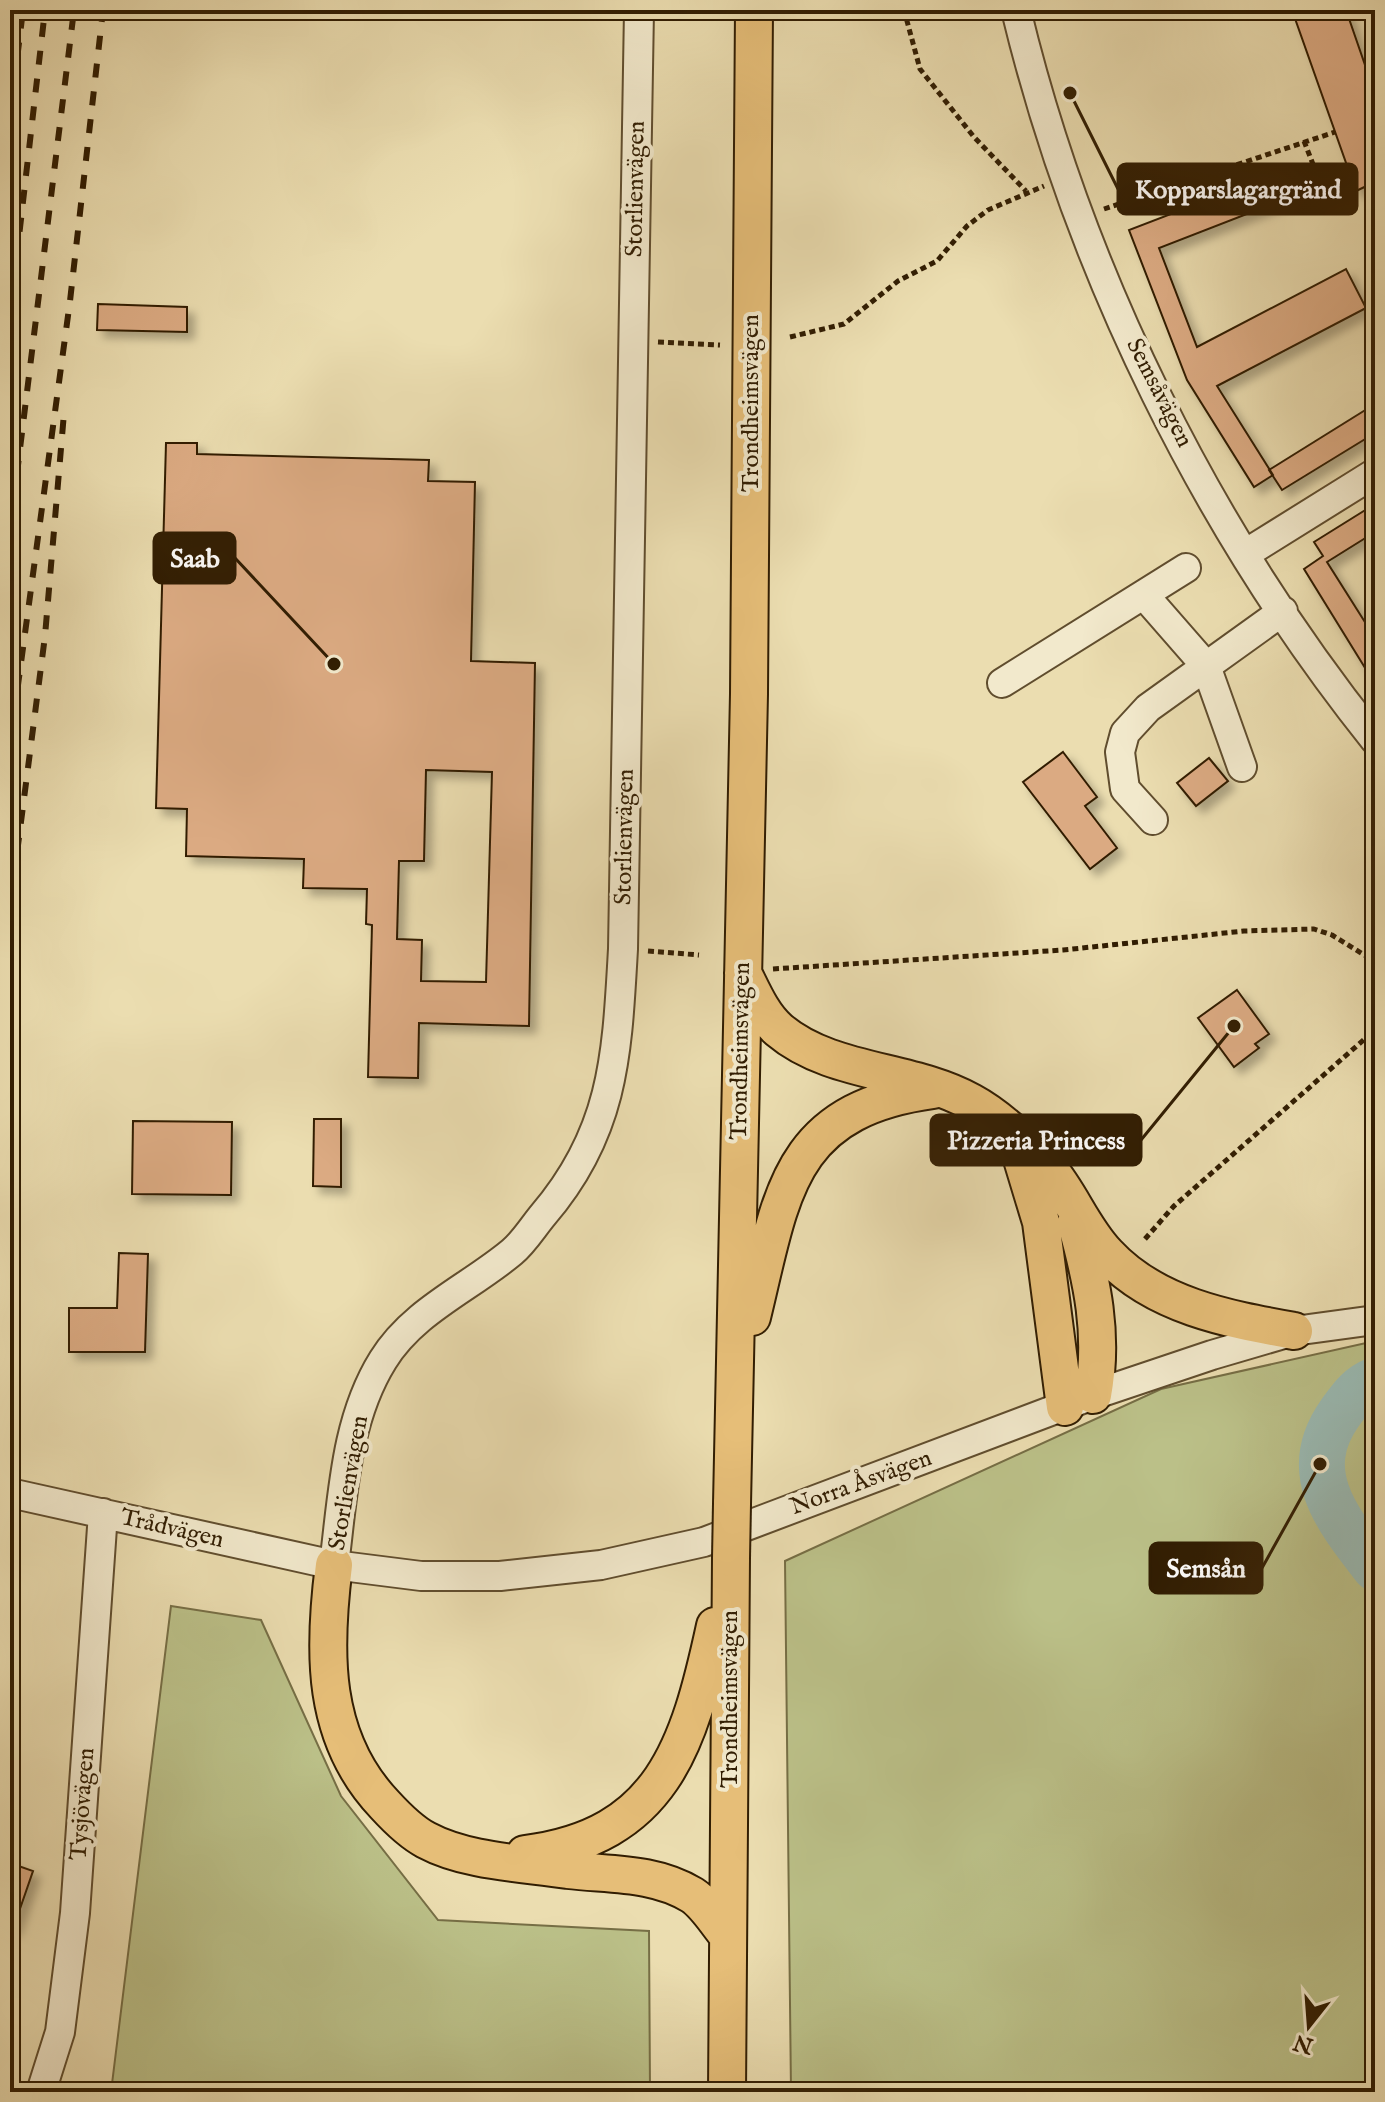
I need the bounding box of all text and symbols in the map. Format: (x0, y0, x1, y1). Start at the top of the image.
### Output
street label: Storlienvägen (619, 120, 653, 257)
callout: Kopparslagargränd (1118, 164, 1357, 214)
text: Kopparslagargränd (1135, 174, 1342, 207)
street label: Trondheimsvägen (736, 314, 767, 492)
street label: Semsåvägen (1118, 333, 1200, 453)
callout: Saab (154, 533, 235, 583)
text: Saab (170, 543, 220, 576)
street label: Storlienvägen (608, 768, 642, 905)
street label: Trondheimsvägen (724, 962, 758, 1140)
callout: Pizzeria Princess (931, 1115, 1141, 1165)
text: Pizzeria Princess (947, 1125, 1125, 1158)
street label: Storlienvägen (322, 1413, 376, 1553)
street label: Norra Åsvägen (786, 1443, 936, 1523)
street label: Trådvägen (117, 1502, 227, 1556)
callout: Semsån (1150, 1543, 1262, 1593)
text: Semsån (1166, 1553, 1246, 1586)
street label: Trondheimsvägen (715, 1610, 746, 1788)
street label: Tysjövägen (64, 1746, 102, 1861)
north arrow (1269, 1986, 1349, 2066)
text: N (1291, 2027, 1318, 2060)

